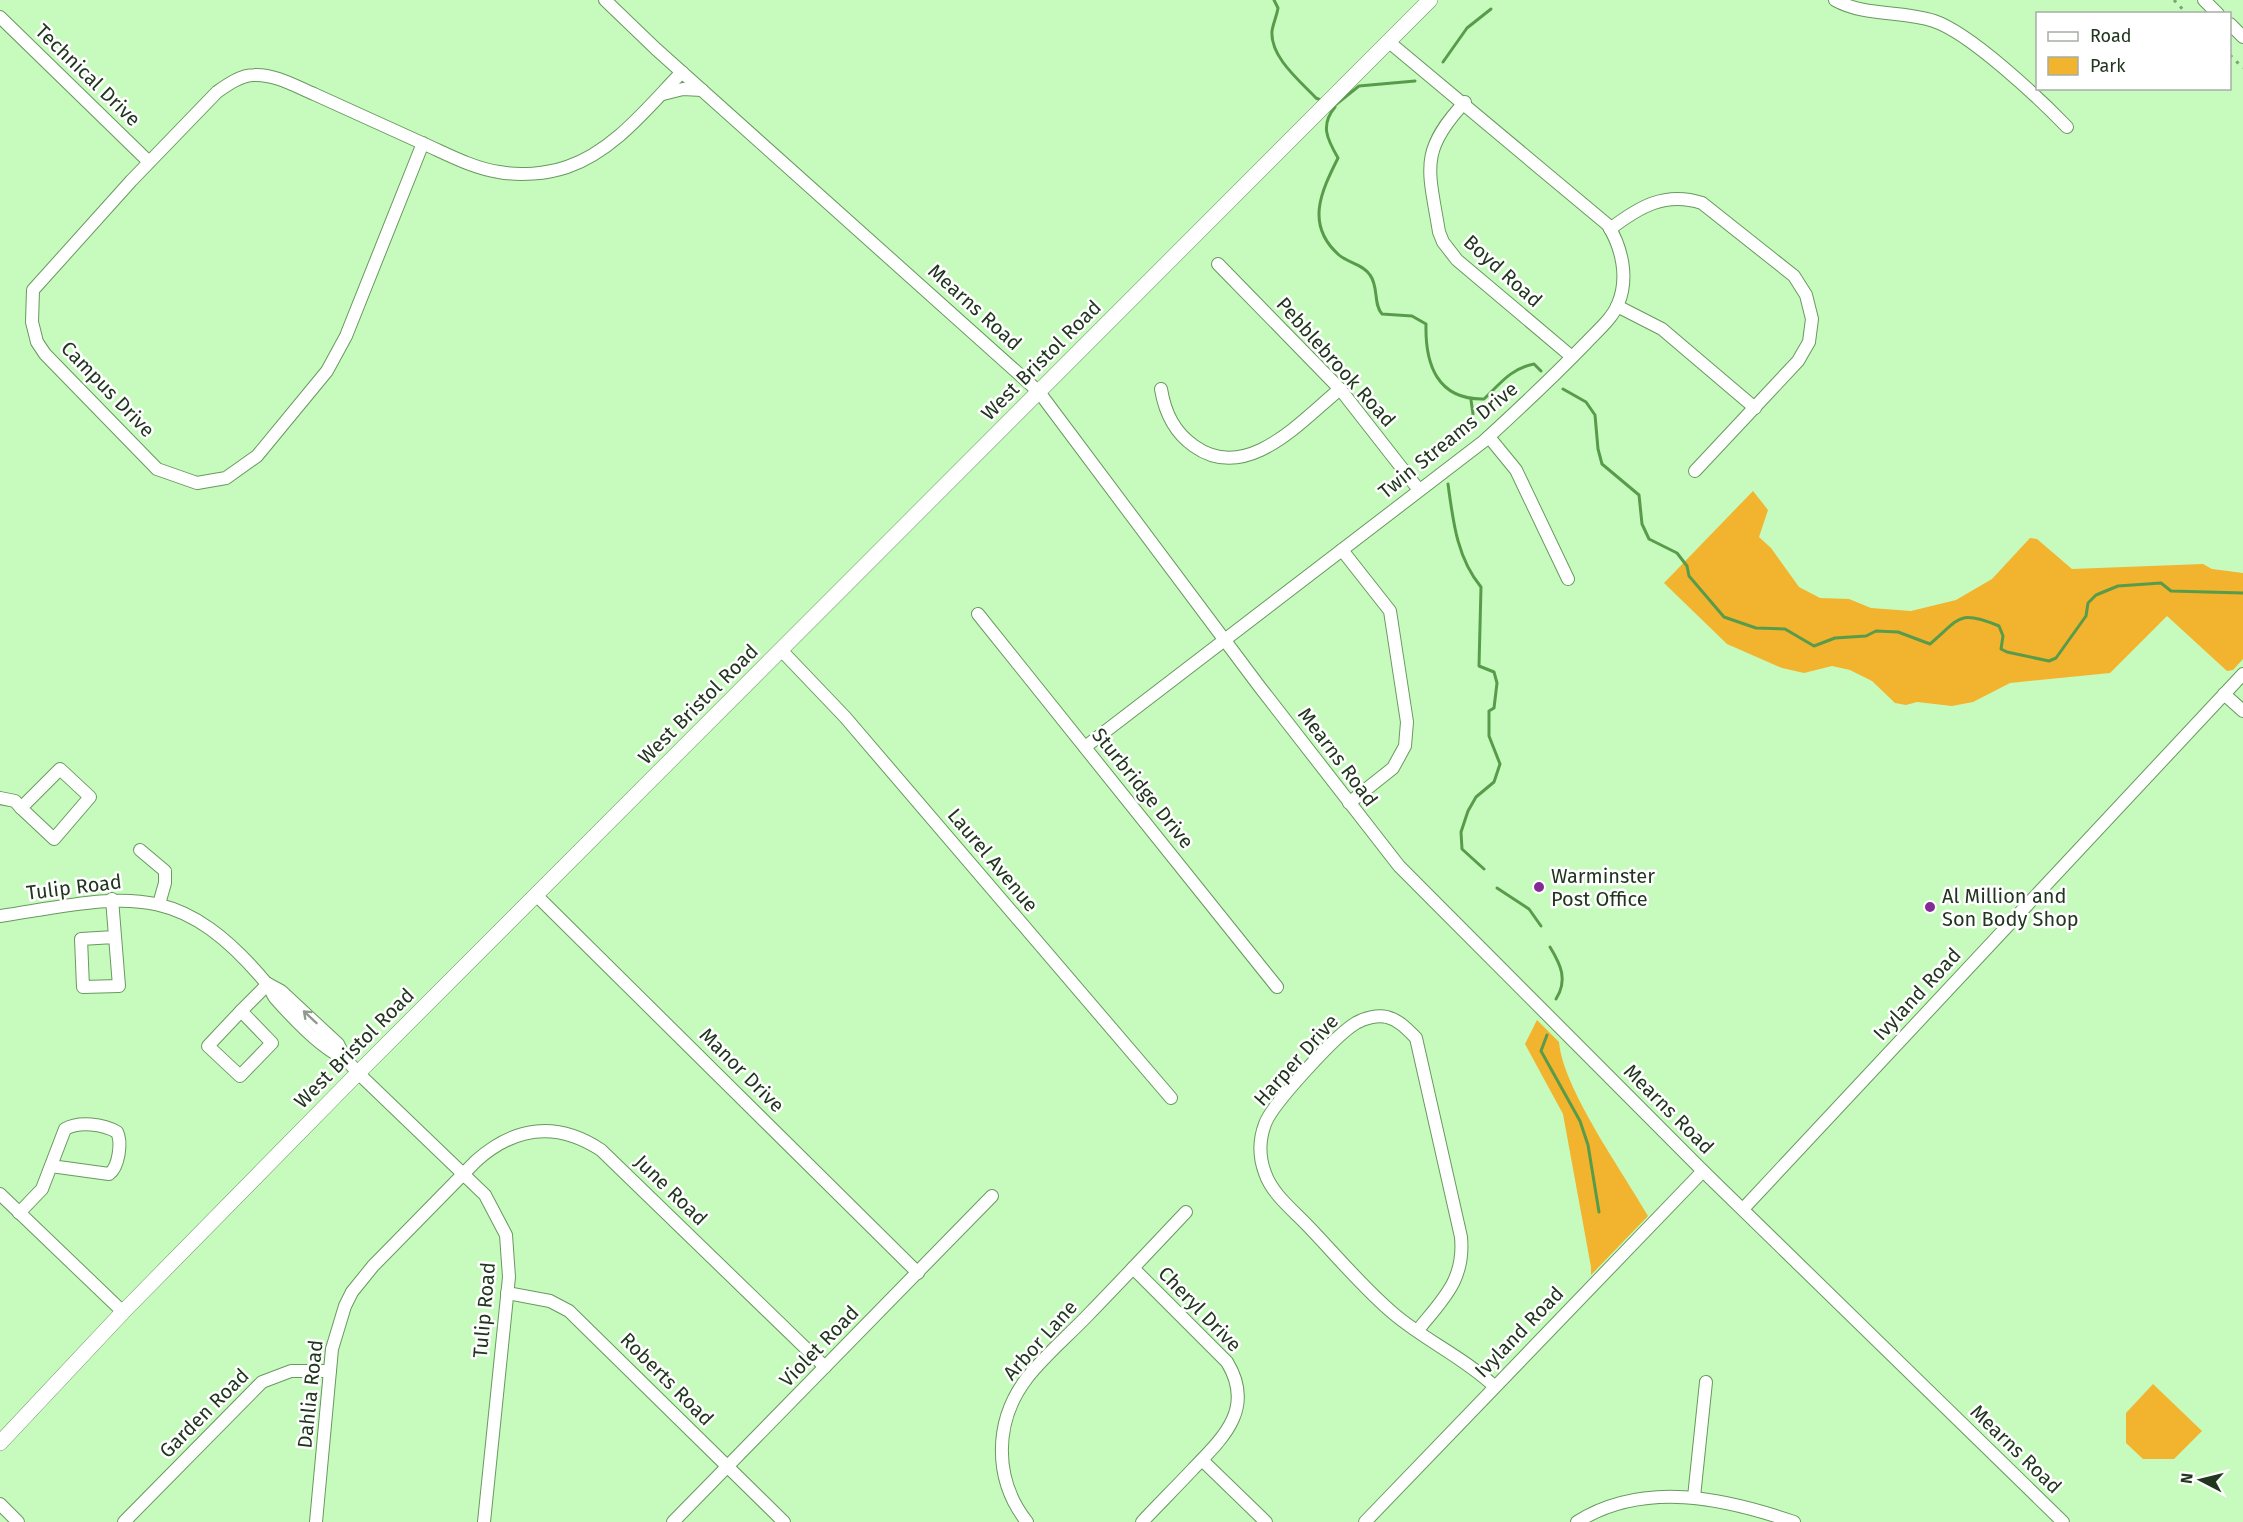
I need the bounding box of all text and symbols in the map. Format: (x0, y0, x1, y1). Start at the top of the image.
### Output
legend (2036, 12, 2231, 90)
street label: Technical Drive (30, 19, 146, 131)
text: Road (2090, 25, 2132, 47)
text: Park (2090, 55, 2126, 77)
street label: Boyd Road (1459, 230, 1547, 312)
street label: Mearns Road (923, 259, 1027, 355)
street label: Pebblebrook Road (1271, 292, 1401, 432)
street label: West Bristol Road (976, 295, 1106, 425)
street label: Campus Drive (56, 336, 160, 442)
street label: Twin Streams Drive (1374, 376, 1522, 504)
street label: West Bristol Road (633, 639, 763, 769)
street label: Mearns Road (1293, 703, 1383, 811)
street label: Sturbridge Drive (1087, 723, 1199, 853)
street label: Laurel Avenue (943, 803, 1043, 917)
place label: Warminster Post Office (1551, 864, 1655, 911)
street label: Tulip Road (25, 869, 123, 905)
marker: Warminster Post Office (1532, 880, 1546, 894)
place label: Al Million and Son Body Shop (1942, 884, 2079, 931)
marker: Al Million and Son Body Shop (1923, 900, 1937, 914)
street label: Ivyland Road (1868, 943, 1966, 1045)
street label: West Bristol Road (289, 983, 419, 1113)
street label: Harper Drive (1249, 1009, 1343, 1111)
one-way arrow (303, 1010, 318, 1025)
street label: Manor Drive (695, 1023, 789, 1117)
street label: Mearns Road (1619, 1059, 1719, 1159)
street label: June Road (630, 1149, 712, 1231)
street label: Tulip Road (468, 1261, 500, 1359)
street label: Cheryl Drive (1153, 1261, 1247, 1357)
street label: Ivyland Road (1470, 1281, 1568, 1383)
street label: Arbor Lane (998, 1295, 1082, 1385)
street label: Violet Road (774, 1300, 864, 1392)
street label: Roberts Road (615, 1327, 719, 1431)
street label: Dahlia Road (292, 1338, 328, 1450)
street label: Garden Road (154, 1363, 254, 1463)
street label: Mearns Road (1965, 1400, 2067, 1498)
north arrow (2171, 1450, 2231, 1510)
text: N (2177, 1472, 2197, 1485)

